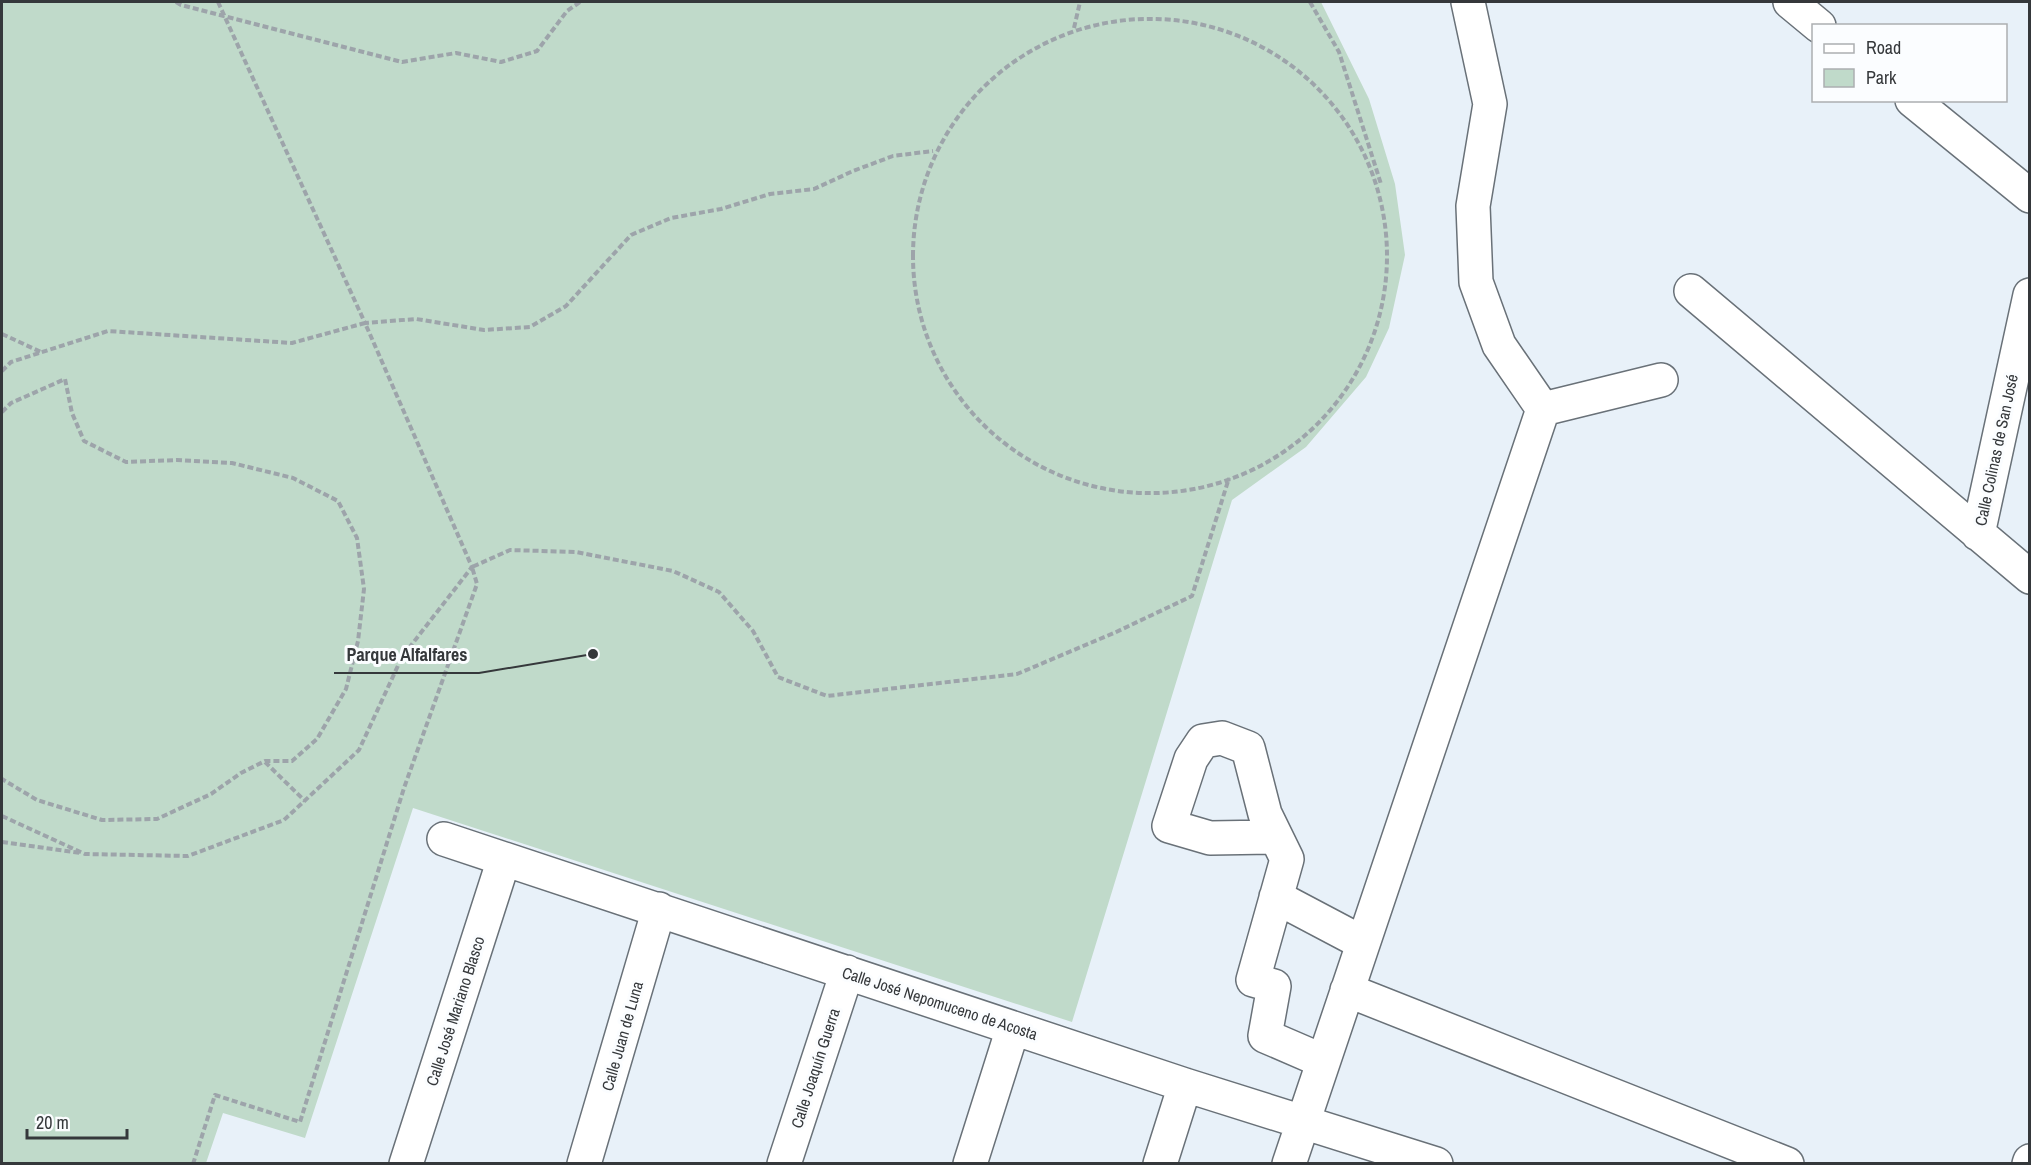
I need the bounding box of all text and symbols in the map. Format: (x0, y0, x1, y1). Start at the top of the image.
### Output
legend (1812, 24, 2007, 102)
text: Road (1866, 35, 1901, 60)
text: Park (1866, 65, 1897, 90)
street label: Calle Colinas de San José (1969, 372, 2023, 528)
callout: Parque Alfalfares (334, 637, 479, 673)
text: Parque Alfalfares (347, 642, 467, 667)
street label: Calle José Mariano Blasco (420, 933, 490, 1089)
street label: Calle José Nepomuceno de Acosta (839, 961, 1041, 1045)
street label: Calle Juan de Luna (596, 978, 648, 1093)
street label: Calle Joaquín Guerra (785, 1005, 845, 1131)
scale bar (27, 1102, 128, 1140)
text: 20 m (36, 1110, 69, 1135)

